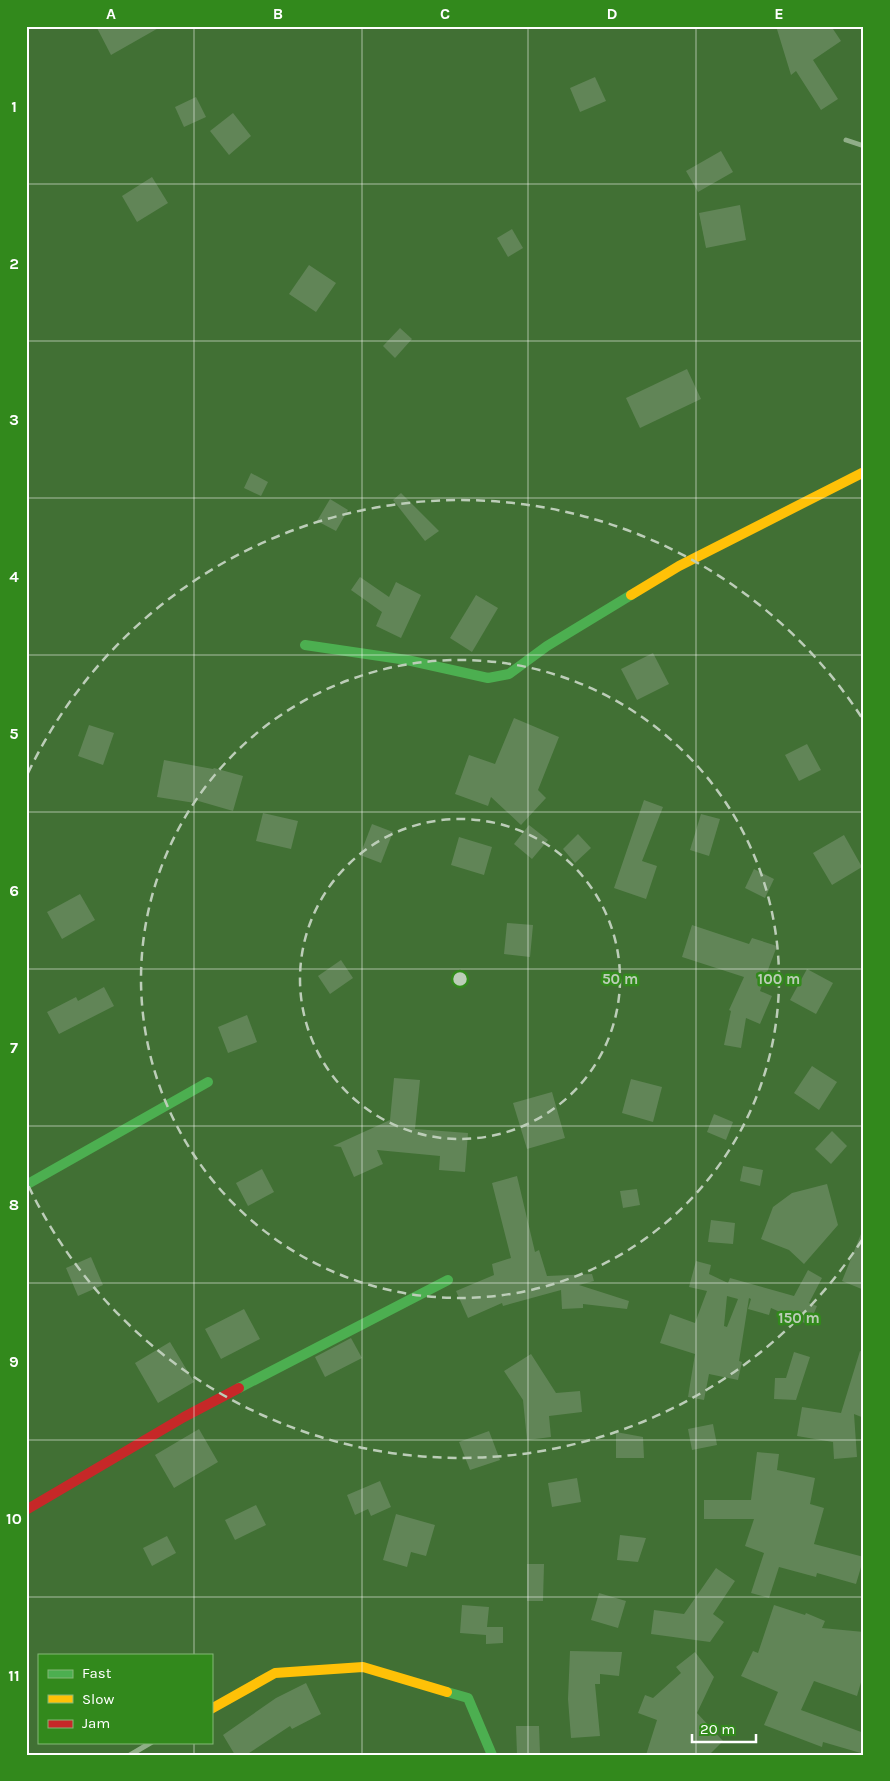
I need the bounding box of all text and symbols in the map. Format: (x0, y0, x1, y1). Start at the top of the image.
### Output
text: A (106, 4, 116, 23)
text: B (273, 4, 283, 23)
text: C (440, 4, 450, 23)
text: D (607, 4, 618, 23)
text: E (774, 4, 784, 23)
text: 1 (11, 97, 17, 116)
text: 2 (9, 254, 19, 273)
text: 3 (9, 410, 19, 429)
text: 4 (9, 567, 19, 586)
text: 5 (9, 724, 19, 743)
text: 6 (9, 881, 19, 900)
centre of rings (451, 970, 469, 988)
text: 50 m (602, 970, 638, 988)
text: 100 m (758, 970, 800, 988)
text: 7 (10, 1038, 18, 1057)
text: 8 (9, 1195, 19, 1214)
text: 150 m (778, 1309, 820, 1327)
text: 9 (9, 1352, 19, 1371)
text: 10 (6, 1509, 22, 1528)
legend (38, 1654, 212, 1744)
text: Fast (82, 1664, 112, 1682)
text: 11 (8, 1666, 20, 1685)
text: Slow (82, 1690, 114, 1708)
scale bar (692, 1711, 756, 1743)
text: Jam (82, 1714, 110, 1732)
text: 20 m (700, 1720, 735, 1738)

